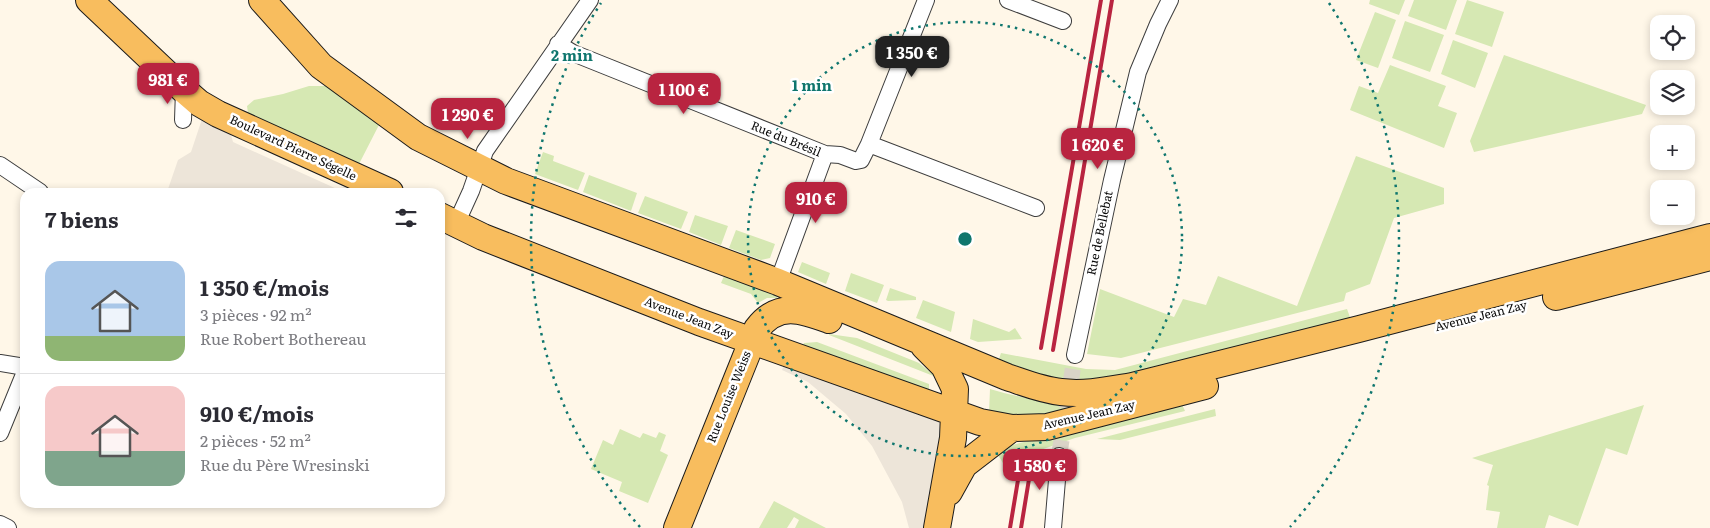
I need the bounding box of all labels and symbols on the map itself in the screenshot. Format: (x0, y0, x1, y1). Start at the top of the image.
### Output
pin: 1 350 € (866, 36, 958, 78)
text: 2 min (551, 43, 594, 66)
pin: 981 € (133, 62, 203, 105)
pin: 1 100 € (638, 72, 730, 115)
text: 1 min (792, 73, 833, 96)
pin: 1 290 € (422, 98, 514, 140)
street label: Boulevard Pierre Ségelle (227, 110, 360, 184)
street label: Rue du Brésil (748, 116, 824, 160)
pin: 1 620 € (1052, 128, 1144, 170)
pin: 910 € (781, 182, 851, 224)
street label: Rue de Bellebat (1081, 189, 1117, 277)
centre of rings (956, 230, 974, 248)
street label: Avenue Jean Zay (642, 292, 737, 342)
street label: Avenue Jean Zay (1433, 295, 1529, 335)
street label: Rue Louise Weiss (701, 347, 755, 445)
street label: Avenue Jean Zay (1041, 395, 1137, 433)
pin: 1 580 € (994, 448, 1086, 491)

